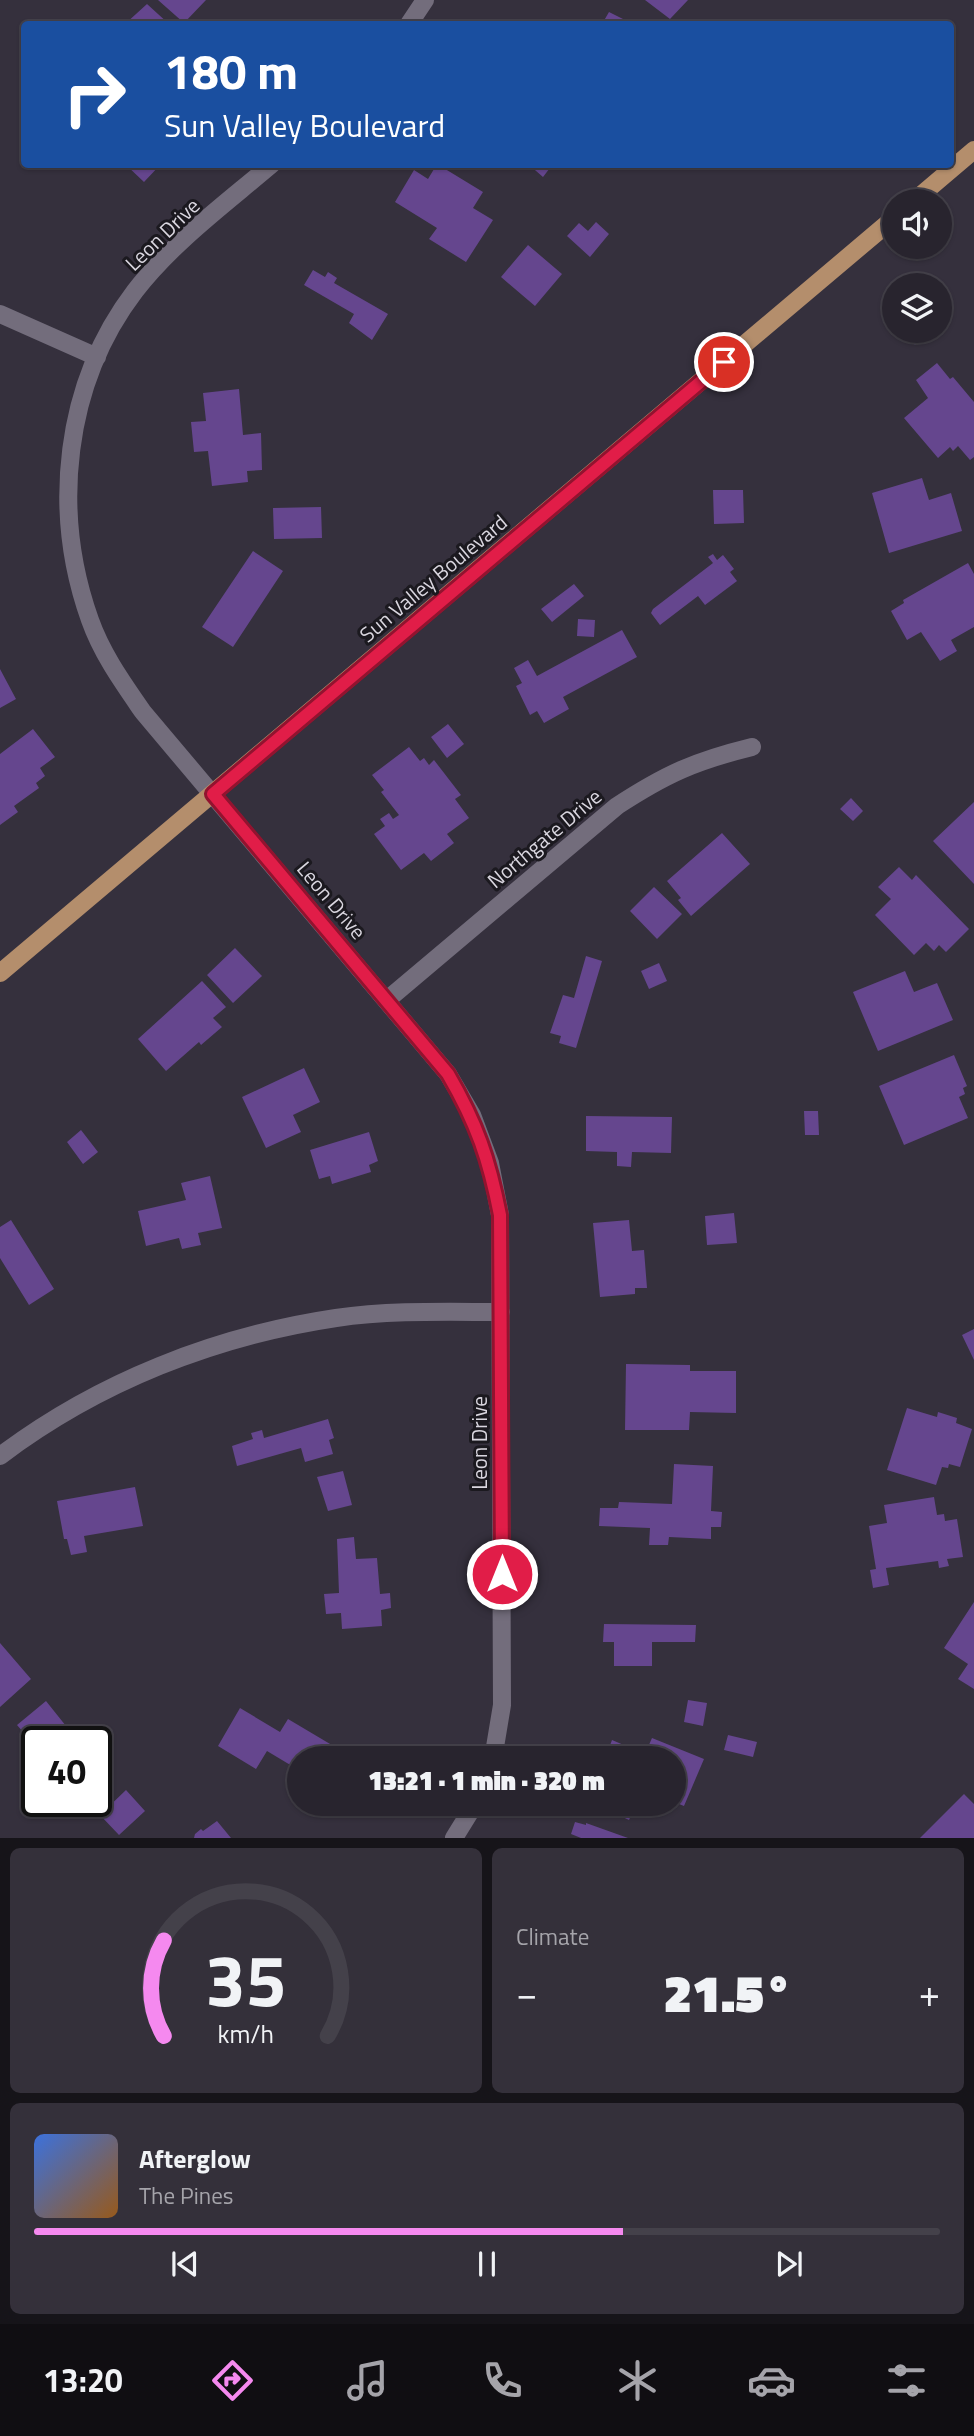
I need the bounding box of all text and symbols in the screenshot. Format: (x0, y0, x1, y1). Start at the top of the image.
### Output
text: 180 m (164, 33, 298, 108)
icon: right (49, 49, 140, 140)
text: Sun Valley Boulevard (164, 101, 445, 149)
map controls (882, 189, 952, 343)
button: sound (882, 189, 952, 259)
street label: Leon Drive (117, 190, 207, 278)
button: layers (882, 273, 952, 343)
pin (694, 332, 754, 392)
icon: arrive (705, 343, 743, 381)
street label: Sun Valley Boulevard (352, 506, 514, 650)
street label: Northgate Drive (480, 780, 608, 896)
street label: Leon Drive (290, 854, 374, 946)
street label: Leon Drive (463, 1396, 495, 1490)
position arrow (465, 1537, 539, 1611)
speed limit sign: 40 (21, 1726, 112, 1817)
text: 13:21 · 1 min · 320 m (368, 1761, 605, 1800)
text: Climate (516, 1919, 589, 1954)
text: 35 (205, 1925, 287, 2035)
text: 21.5° (663, 1953, 793, 2032)
text: − (516, 1964, 537, 2022)
text: + (919, 1964, 940, 2022)
text: km/h (218, 2015, 274, 2053)
text: Afterglow (139, 2139, 251, 2178)
text: The Pines (139, 2178, 233, 2213)
icon: previous (166, 2245, 204, 2283)
icon: pause (468, 2245, 506, 2283)
icon: next (770, 2245, 808, 2283)
text: 13:20 (43, 2356, 123, 2404)
icon: directions (208, 2356, 257, 2405)
icon: music (343, 2356, 392, 2405)
icon: phone (478, 2356, 527, 2405)
icon: climate (613, 2356, 662, 2405)
icon: car (747, 2356, 796, 2405)
icon: filters (882, 2356, 931, 2405)

